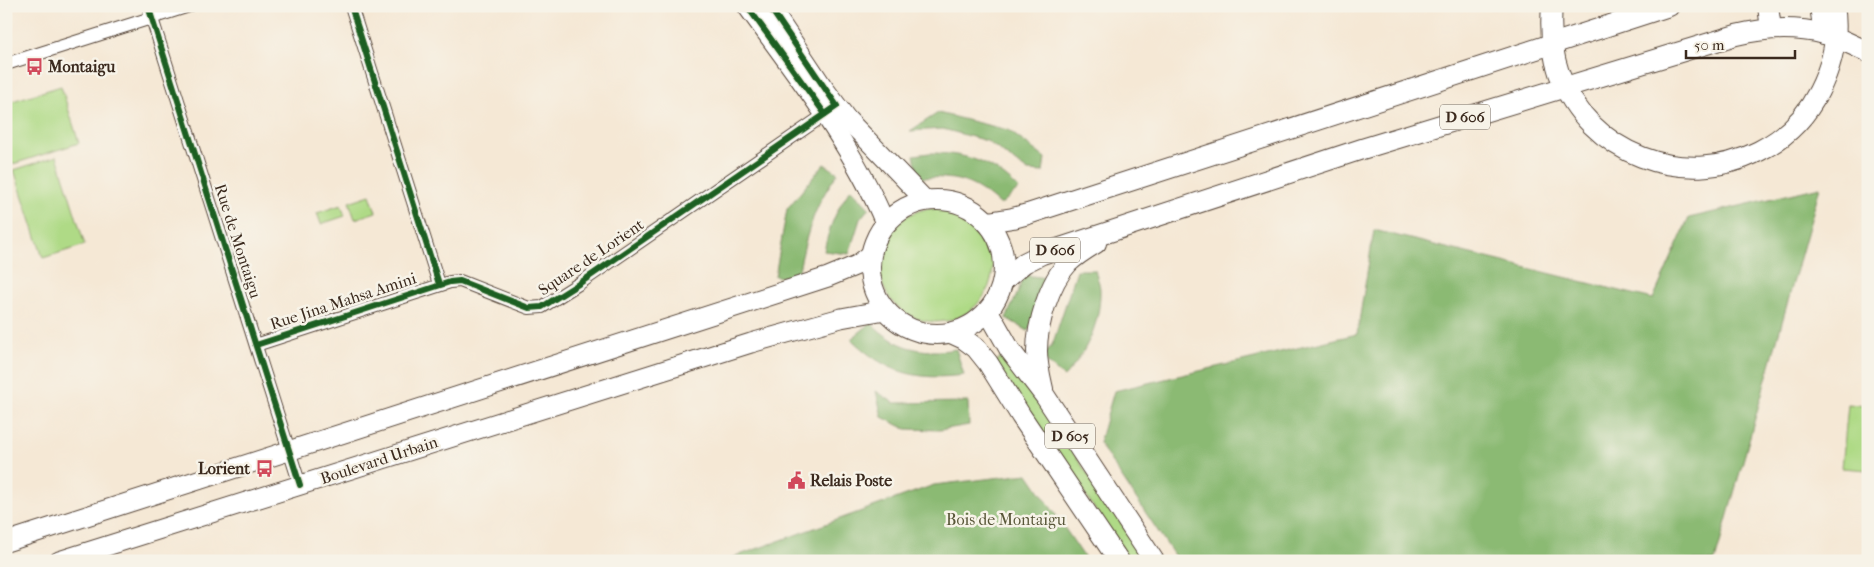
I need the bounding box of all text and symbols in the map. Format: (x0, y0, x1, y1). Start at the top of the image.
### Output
scale bar (1686, 28, 1795, 60)
text: 50 m (1694, 36, 1725, 54)
bus stop icon: Montaigu (24, 56, 44, 76)
place label: Montaigu (47, 57, 116, 77)
road number: D 606 (1440, 104, 1490, 130)
street label: Rue de Montaigu (211, 181, 265, 301)
street label: Square de Lorient (535, 215, 648, 299)
road number: D 606 (1030, 238, 1080, 262)
street label: Rue Jina Mahsa Amini (268, 268, 419, 334)
road number: D 605 (1045, 424, 1095, 448)
street label: Boulevard Urbain (318, 432, 441, 488)
bus stop icon: Lorient (254, 458, 274, 478)
place label: Lorient (198, 459, 250, 478)
public building icon: Relais Poste (786, 470, 806, 490)
place label: Relais Poste (810, 471, 892, 490)
park label: Bois de Montaigu (946, 510, 1066, 529)

